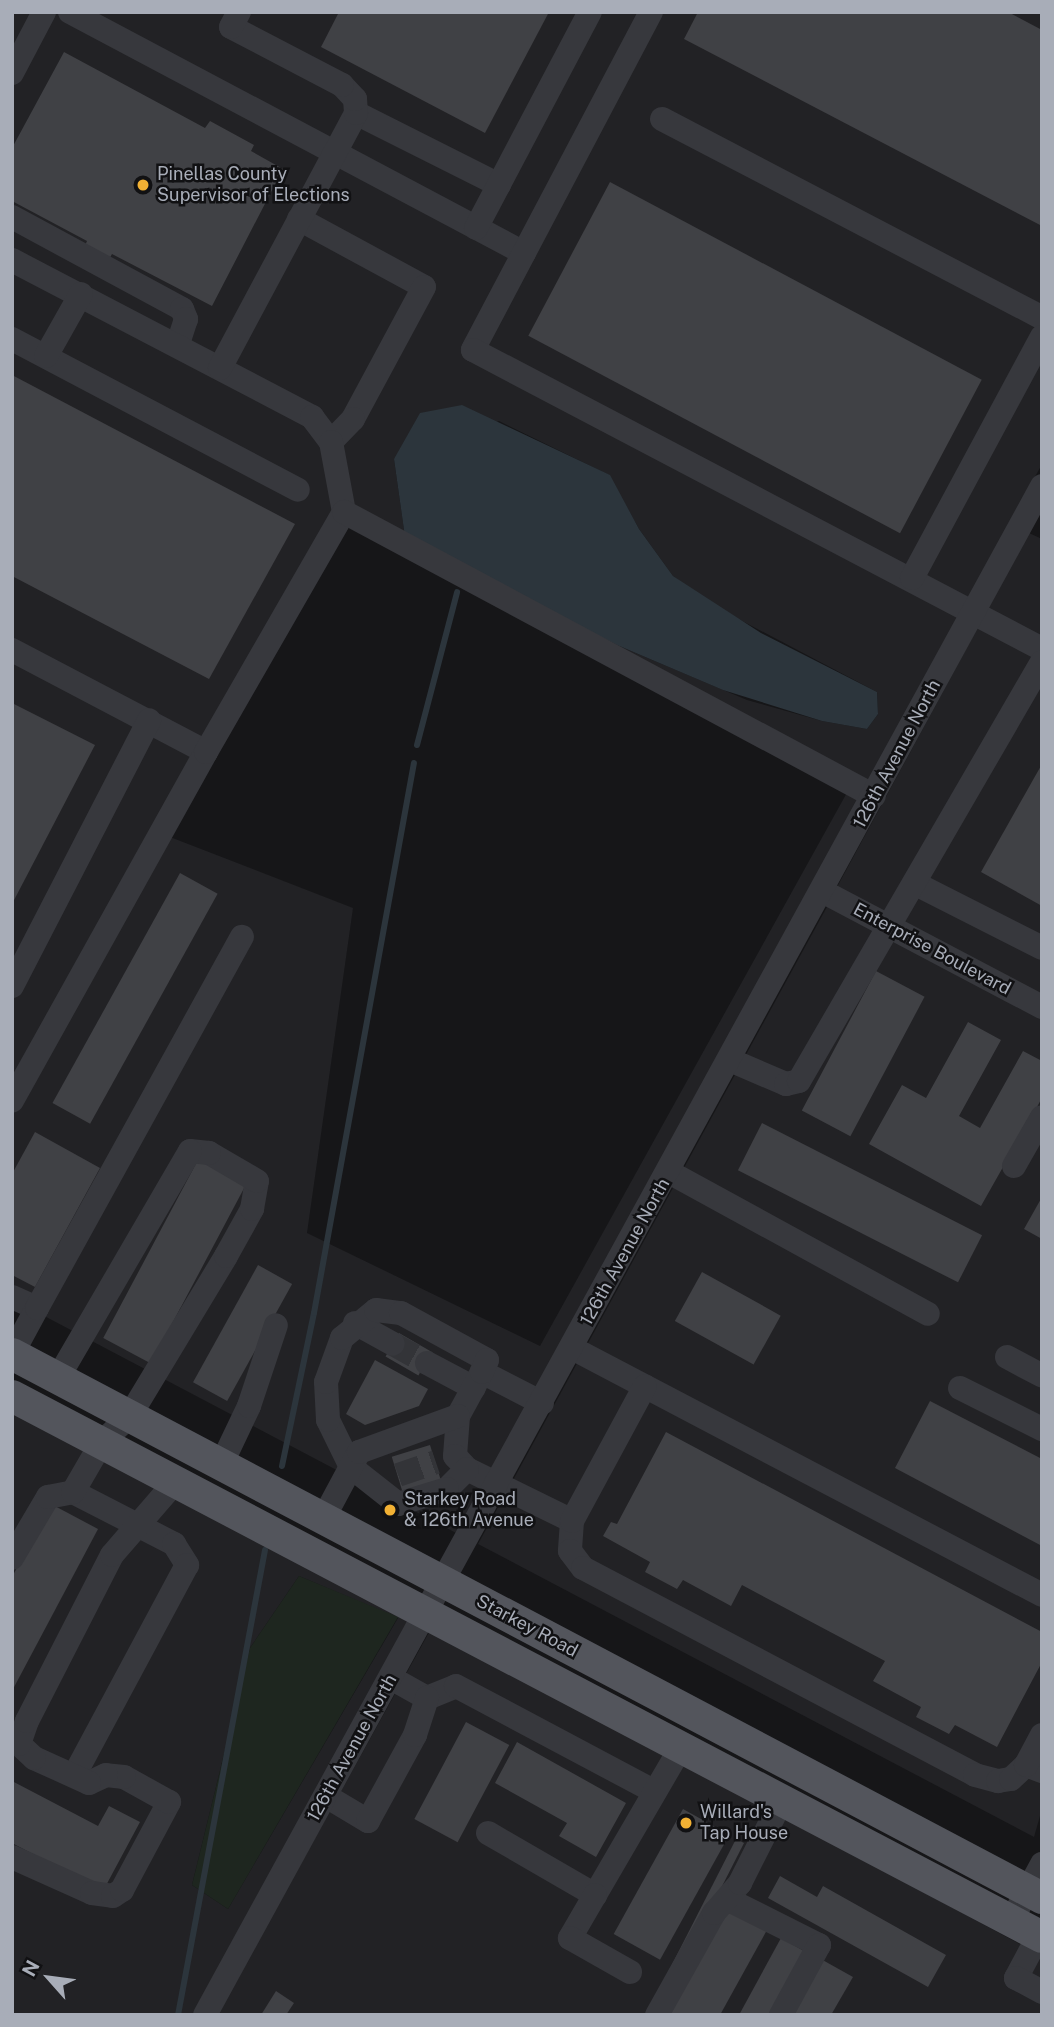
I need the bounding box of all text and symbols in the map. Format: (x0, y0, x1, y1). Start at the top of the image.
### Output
place label: Pinellas County Supervisor of Elections (157, 164, 350, 206)
marker: Pinellas County Supervisor of Elections (135, 177, 151, 193)
street label: 126th Avenue North (849, 676, 945, 832)
street label: Enterprise Boulevard (850, 898, 1014, 1000)
street label: 126th Avenue North (576, 1175, 674, 1329)
place label: Starkey Road & 126th Avenue (404, 1489, 534, 1532)
marker: Starkey Road & 126th Avenue (382, 1502, 398, 1518)
street label: Starkey Road (472, 1590, 582, 1662)
street label: 126th Avenue North (303, 1671, 401, 1825)
place label: Willard's Tap House (700, 1802, 788, 1844)
marker: Willard's Tap House (678, 1815, 694, 1831)
north arrow (14, 1943, 84, 2013)
text: N (17, 1956, 44, 1980)

